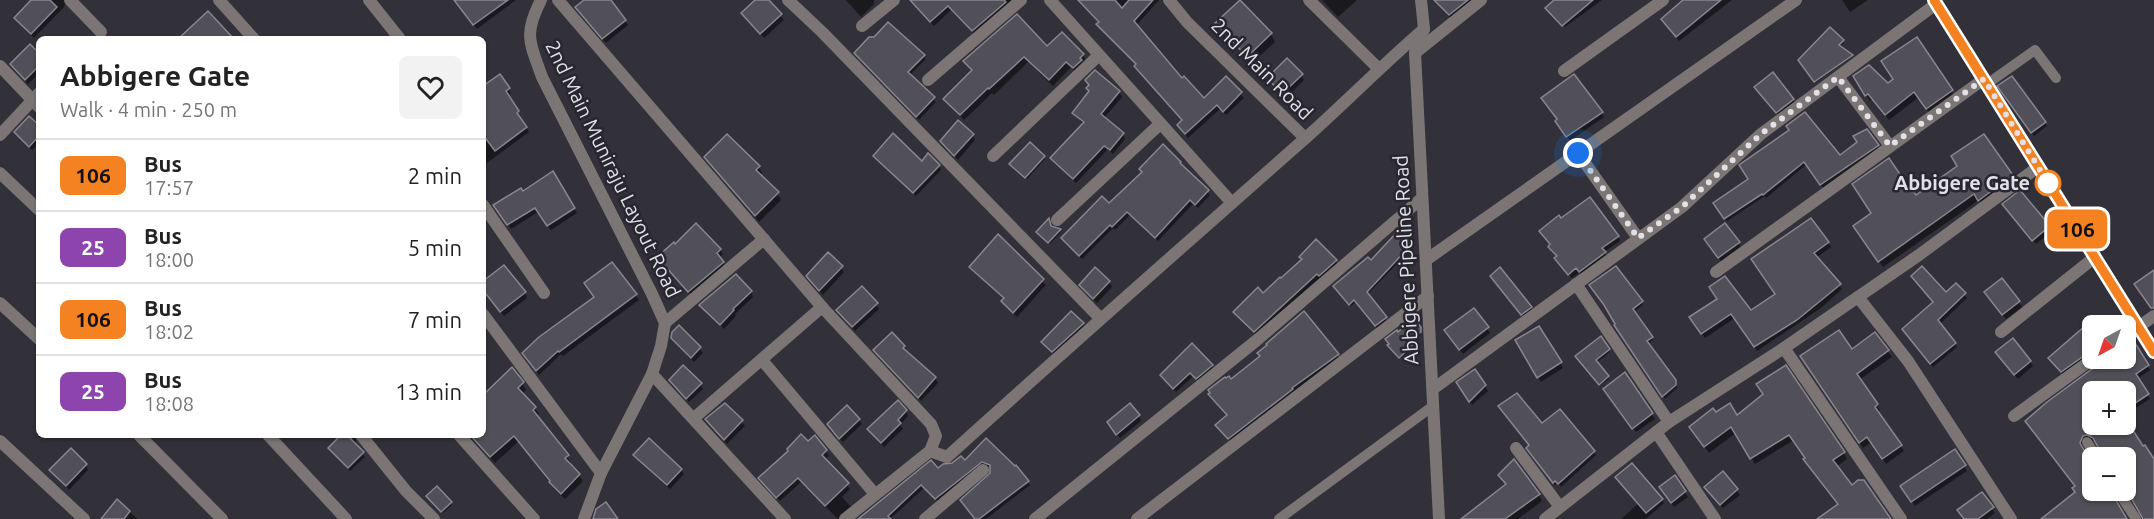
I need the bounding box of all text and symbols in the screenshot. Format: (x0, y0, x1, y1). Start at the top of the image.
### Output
street label: 2nd Main Road (1207, 13, 1318, 124)
street label: 2nd Main Muniraju Layout Road (541, 37, 686, 301)
button: heart (399, 56, 462, 119)
text: Abbigere Gate (60, 60, 250, 91)
text: Walk · 4 min · 250 m (60, 98, 237, 121)
your location (1563, 138, 1593, 168)
text: Bus (144, 151, 182, 176)
street label: Abbigere Pipeline Road (1389, 155, 1422, 365)
text: 106 (75, 163, 111, 187)
text: 2 min (408, 163, 462, 188)
marker: Abbigere Gate (2035, 170, 2061, 196)
place label: Abbigere Gate (1894, 171, 2030, 194)
text: 17:57 (144, 176, 194, 199)
line badge: 106 (2042, 210, 2112, 248)
text: 106 (2059, 217, 2095, 241)
text: Bus (144, 223, 182, 248)
text: 25 (81, 235, 105, 259)
text: 5 min (408, 235, 462, 260)
text: 18:00 (144, 248, 194, 271)
text: Bus (144, 295, 182, 320)
text: 106 (75, 307, 111, 331)
text: 7 min (408, 307, 462, 332)
north arrow (2082, 315, 2136, 369)
map controls (2082, 315, 2136, 501)
text: 18:02 (144, 320, 194, 343)
text: Bus (144, 367, 182, 392)
text: 25 (81, 379, 105, 403)
text: 13 min (395, 379, 462, 404)
button: + (2082, 381, 2136, 435)
text: 18:08 (144, 392, 194, 415)
button: − (2082, 447, 2136, 501)

